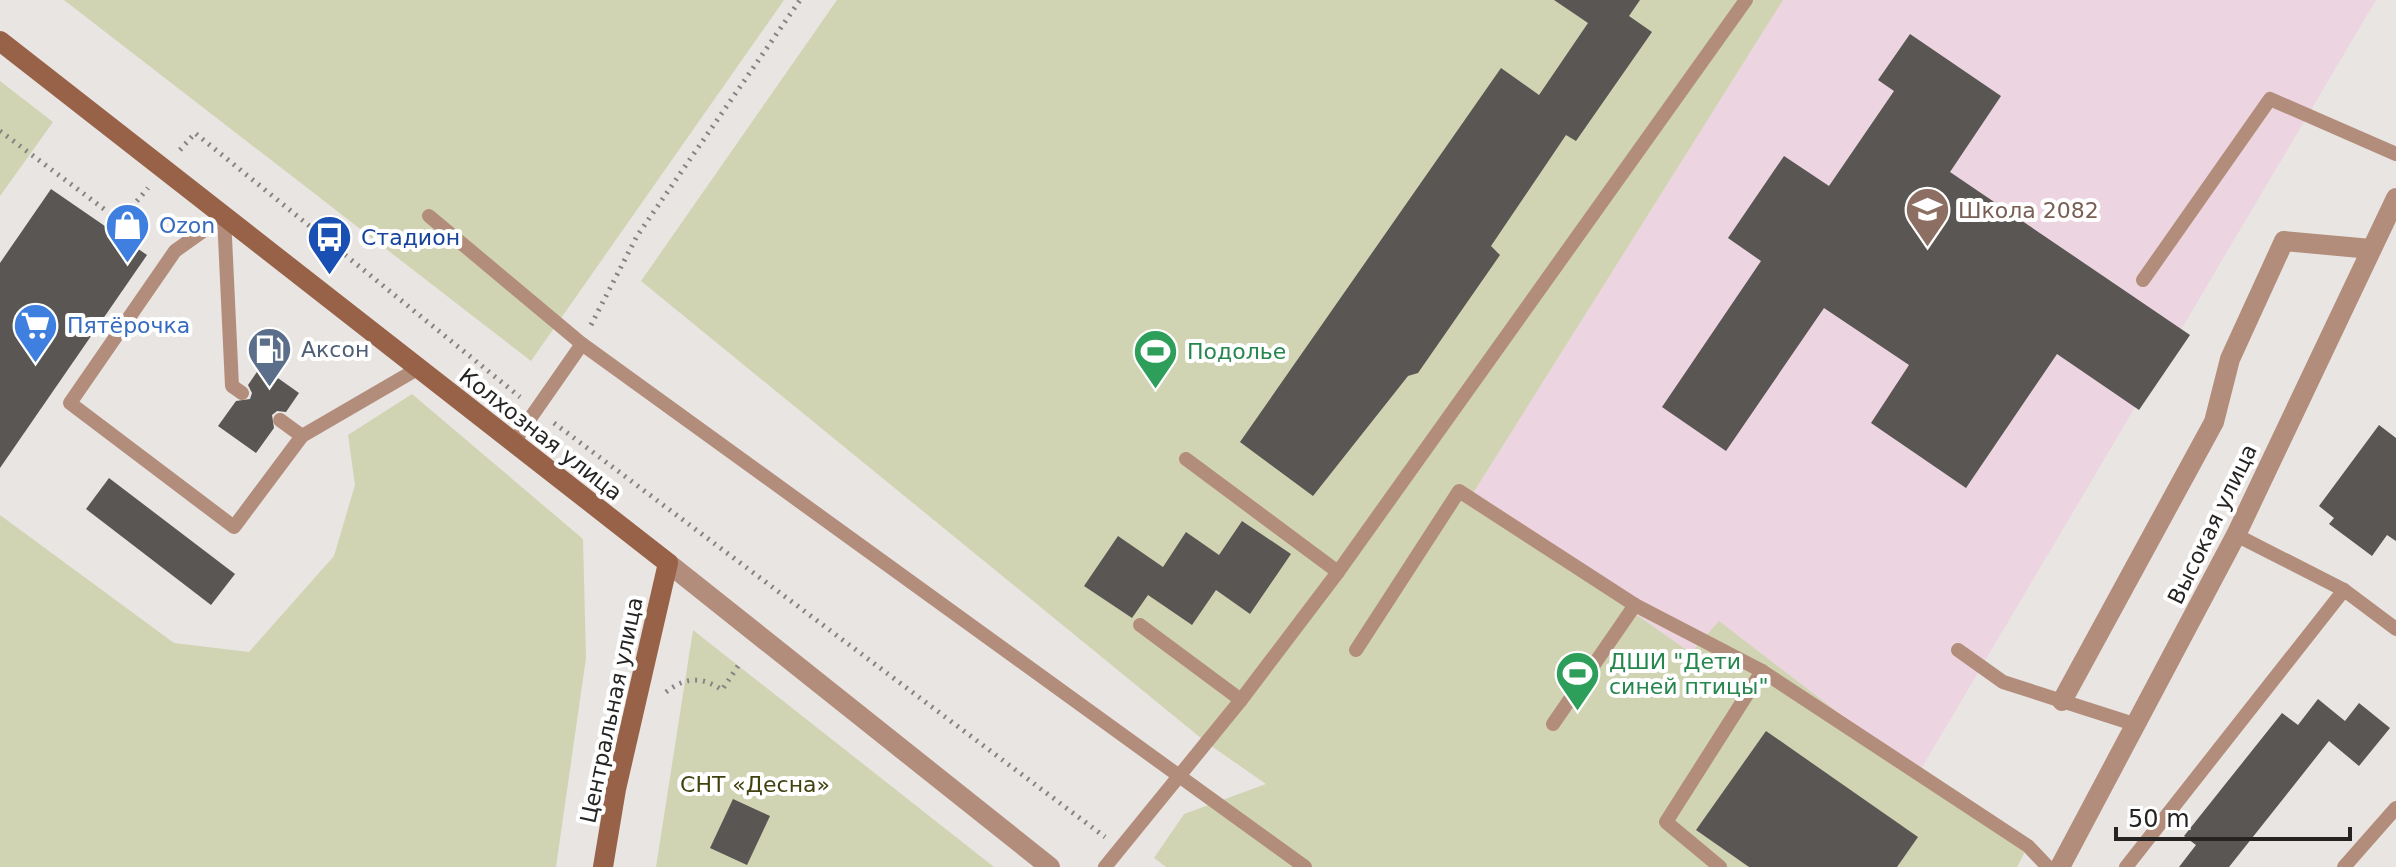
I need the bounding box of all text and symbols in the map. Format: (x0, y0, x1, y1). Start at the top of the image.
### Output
school or university icon: Школа 2082 (1903, 186, 1951, 249)
place label: Школа 2082 (1958, 198, 2099, 223)
shop icon: Ozon (104, 201, 152, 264)
place label: Ozon (159, 213, 215, 238)
bus stop icon: Стадион (306, 213, 354, 276)
place label: Стадион (361, 225, 460, 250)
supermarket icon: Пятёрочка (12, 301, 60, 364)
place label: Пятёрочка (67, 313, 190, 338)
fuel station icon: Аксон (246, 325, 294, 388)
sports icon: Подолье (1132, 327, 1180, 390)
place label: Аксон (301, 337, 369, 362)
place label: Подолье (1187, 339, 1286, 364)
street label: Колхозная улица (454, 363, 627, 506)
street label: Высокая улица (2163, 440, 2262, 608)
street label: Центральная улица (575, 595, 648, 825)
place label: ДШИ "Дети синей птицы" (1609, 649, 1769, 699)
sports icon: ДШИ "Дети синей птицы" (1554, 650, 1602, 713)
park label: СНТ «Десна» (680, 772, 830, 797)
scale bar (2116, 791, 2350, 841)
text: 50 m (2128, 805, 2190, 833)

